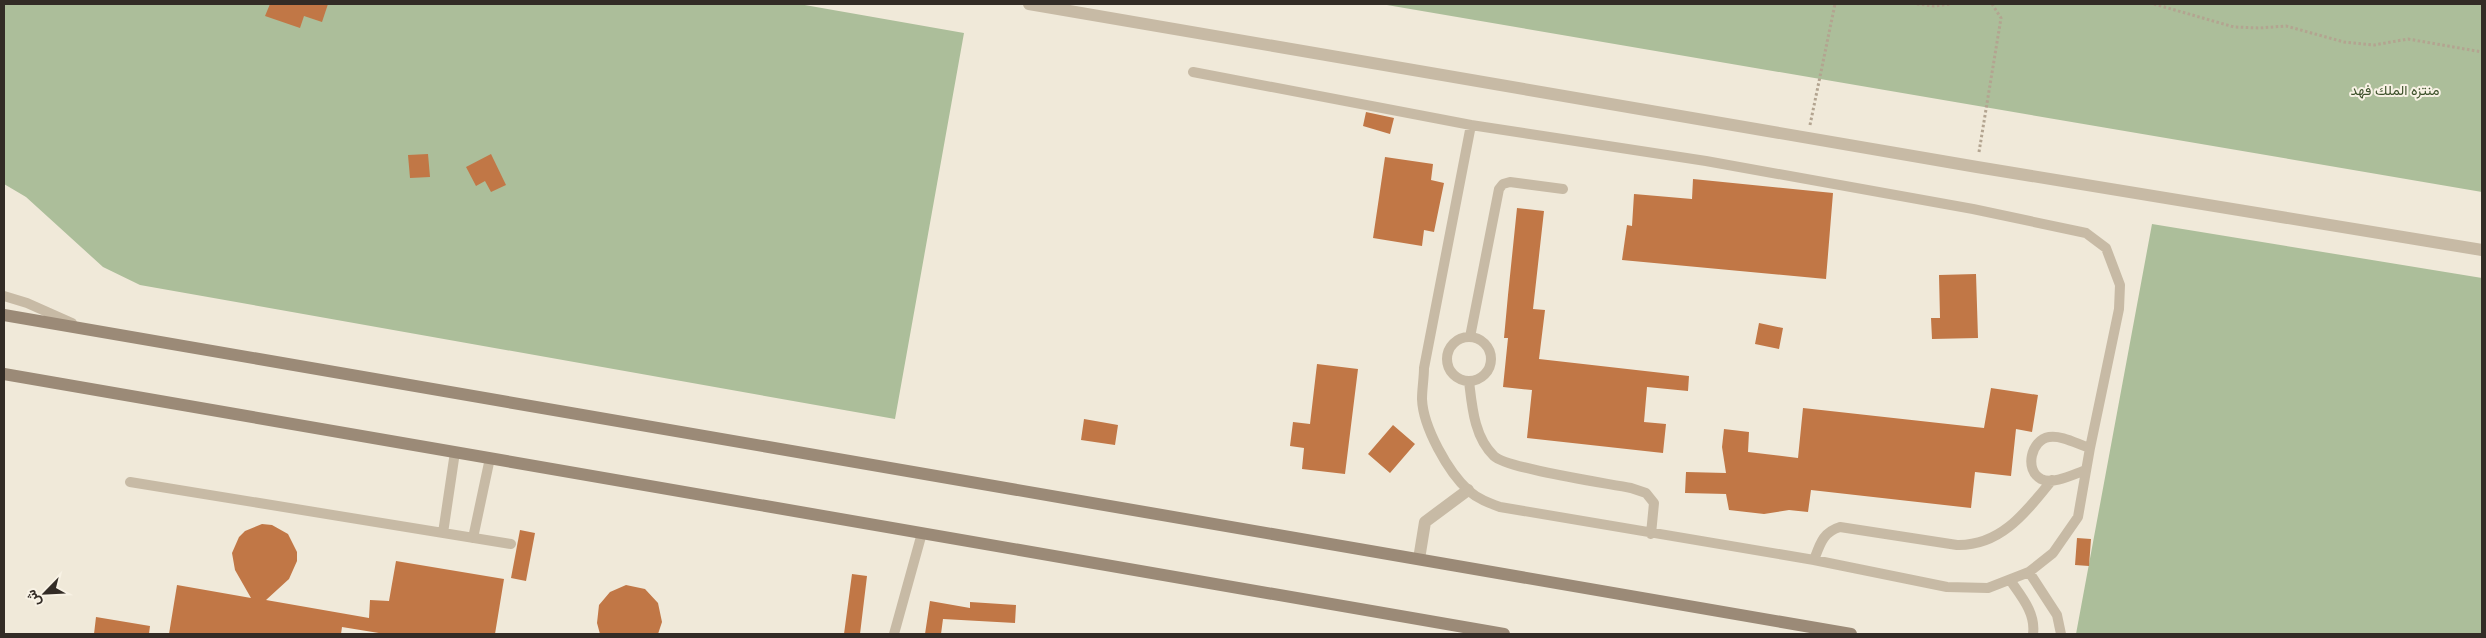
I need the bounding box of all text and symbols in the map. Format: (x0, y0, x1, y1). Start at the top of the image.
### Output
park label: منتزه الملك فهد (2351, 80, 2439, 99)
north arrow (20, 568, 70, 618)
text: ش (20, 587, 45, 610)

